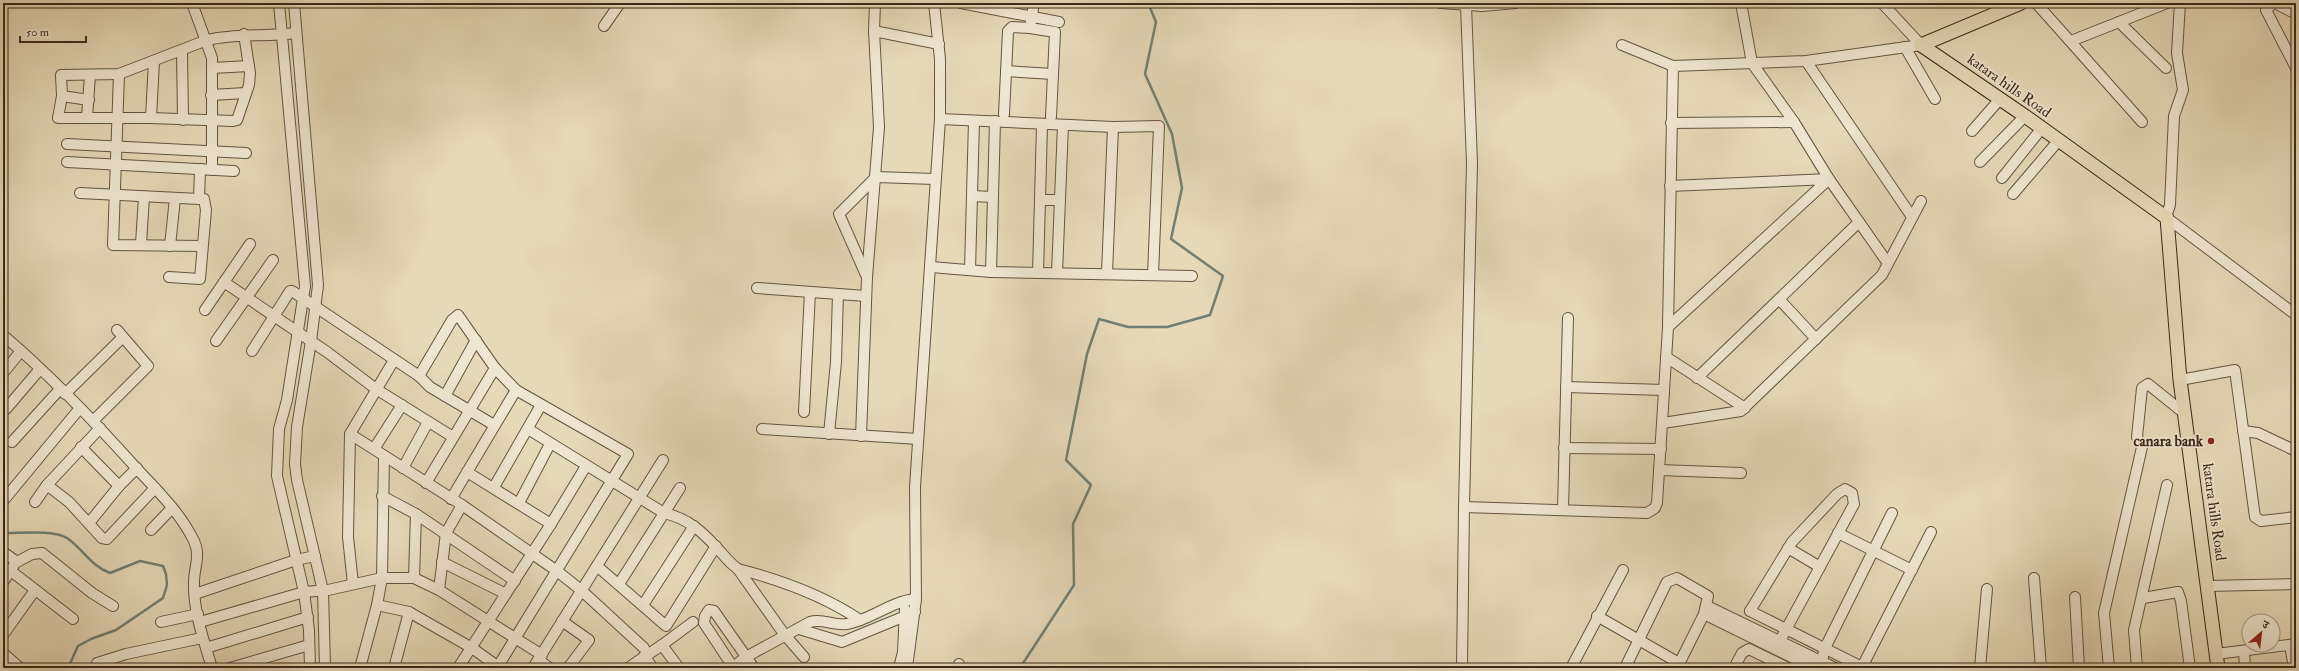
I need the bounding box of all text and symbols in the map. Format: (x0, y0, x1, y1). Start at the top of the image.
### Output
scale bar (20, 18, 86, 44)
text: 50 m (26, 25, 50, 40)
street label: katara hills Road (1963, 50, 2055, 122)
place label: canara bank (2134, 432, 2204, 451)
marker: canara bank (2206, 436, 2216, 446)
street label: katara hills Road (2198, 462, 2230, 563)
north arrow (2241, 613, 2281, 653)
text: उ (2259, 617, 2272, 632)

